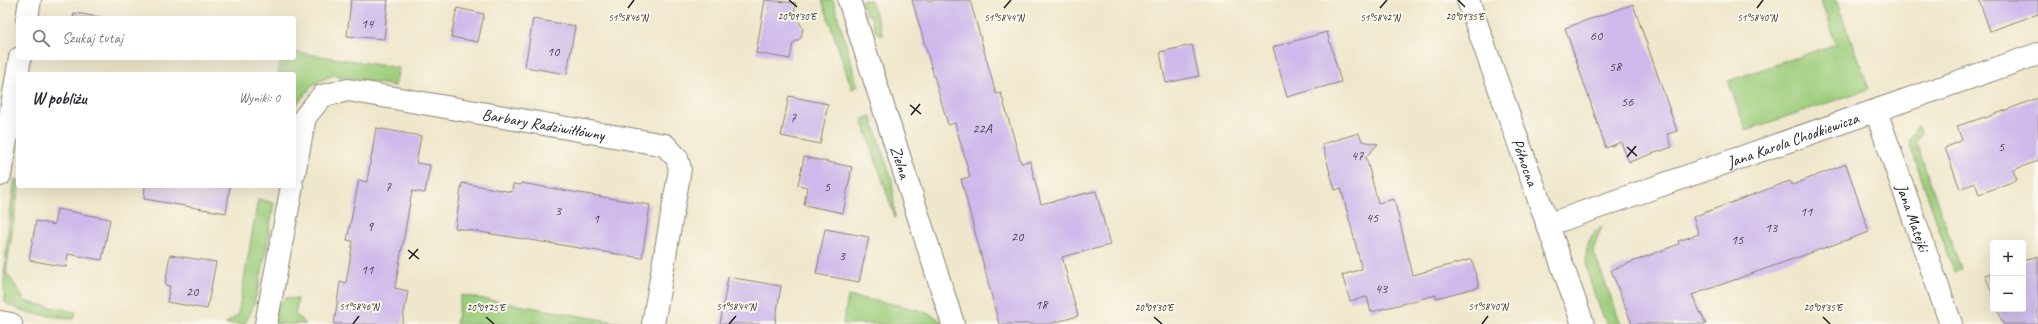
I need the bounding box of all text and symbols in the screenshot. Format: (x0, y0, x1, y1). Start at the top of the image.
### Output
text: 20°09'30"E (778, 10, 818, 23)
text: 20°09'35"E (1446, 10, 1486, 23)
text: 51°58'46"N (608, 11, 650, 24)
text: 51°58'44"N (984, 11, 1026, 24)
text: 51°58'42"N (1360, 11, 1402, 24)
text: 51°58'40"N (1737, 11, 1779, 24)
house number: 14 (361, 15, 375, 32)
search box (16, 16, 296, 60)
icon: search (30, 27, 52, 49)
house number: 60 (1590, 27, 1604, 44)
text: Szukaj tutaj (62, 29, 123, 48)
house number: 10 (547, 43, 561, 60)
house number: 58 (1609, 58, 1623, 75)
text: W pobliżu (32, 88, 87, 109)
text: Wyniki: 0 (239, 90, 280, 106)
house number: 56 (1621, 93, 1634, 110)
street label: Barbary Radziwiłłówny (480, 104, 607, 146)
street label: Jana Karola Chodkiewicza (1724, 108, 1862, 173)
house number: 7 (790, 109, 797, 126)
house number: 22A (972, 120, 993, 137)
street label: Północna (1507, 136, 1543, 190)
house number: 5 (1998, 138, 2005, 155)
street label: Zielna (885, 143, 915, 182)
house number: 47 (1351, 147, 1364, 164)
house number: 7 (385, 178, 392, 195)
house number: 5 (824, 178, 831, 195)
street label: Jana Matejki (1891, 181, 1934, 256)
house number: 3 (555, 202, 563, 219)
house number: 11 (1800, 203, 1813, 220)
house number: 45 (1366, 209, 1379, 226)
house number: 1 (593, 210, 600, 227)
house number: 9 (367, 218, 375, 235)
house number: 13 (1765, 219, 1779, 236)
house number: 20 (1011, 228, 1025, 245)
house number: 15 (1731, 231, 1744, 248)
map controls (1990, 240, 2026, 312)
button: + (1990, 240, 2026, 276)
house number: 3 (839, 247, 847, 264)
house number: 11 (361, 261, 374, 278)
button: − (1990, 276, 2026, 312)
house number: 43 (1375, 280, 1389, 297)
house number: 20 (186, 283, 200, 300)
house number: 18 (1035, 296, 1049, 313)
text: 51°58'46"N (339, 300, 381, 313)
text: 51°58'44"N (716, 300, 758, 313)
text: 51°58'40"N (1468, 300, 1510, 313)
text: 20°09'25"E (467, 301, 507, 314)
text: 20°09'30"E (1135, 301, 1175, 314)
text: 20°09'35"E (1804, 301, 1844, 314)

